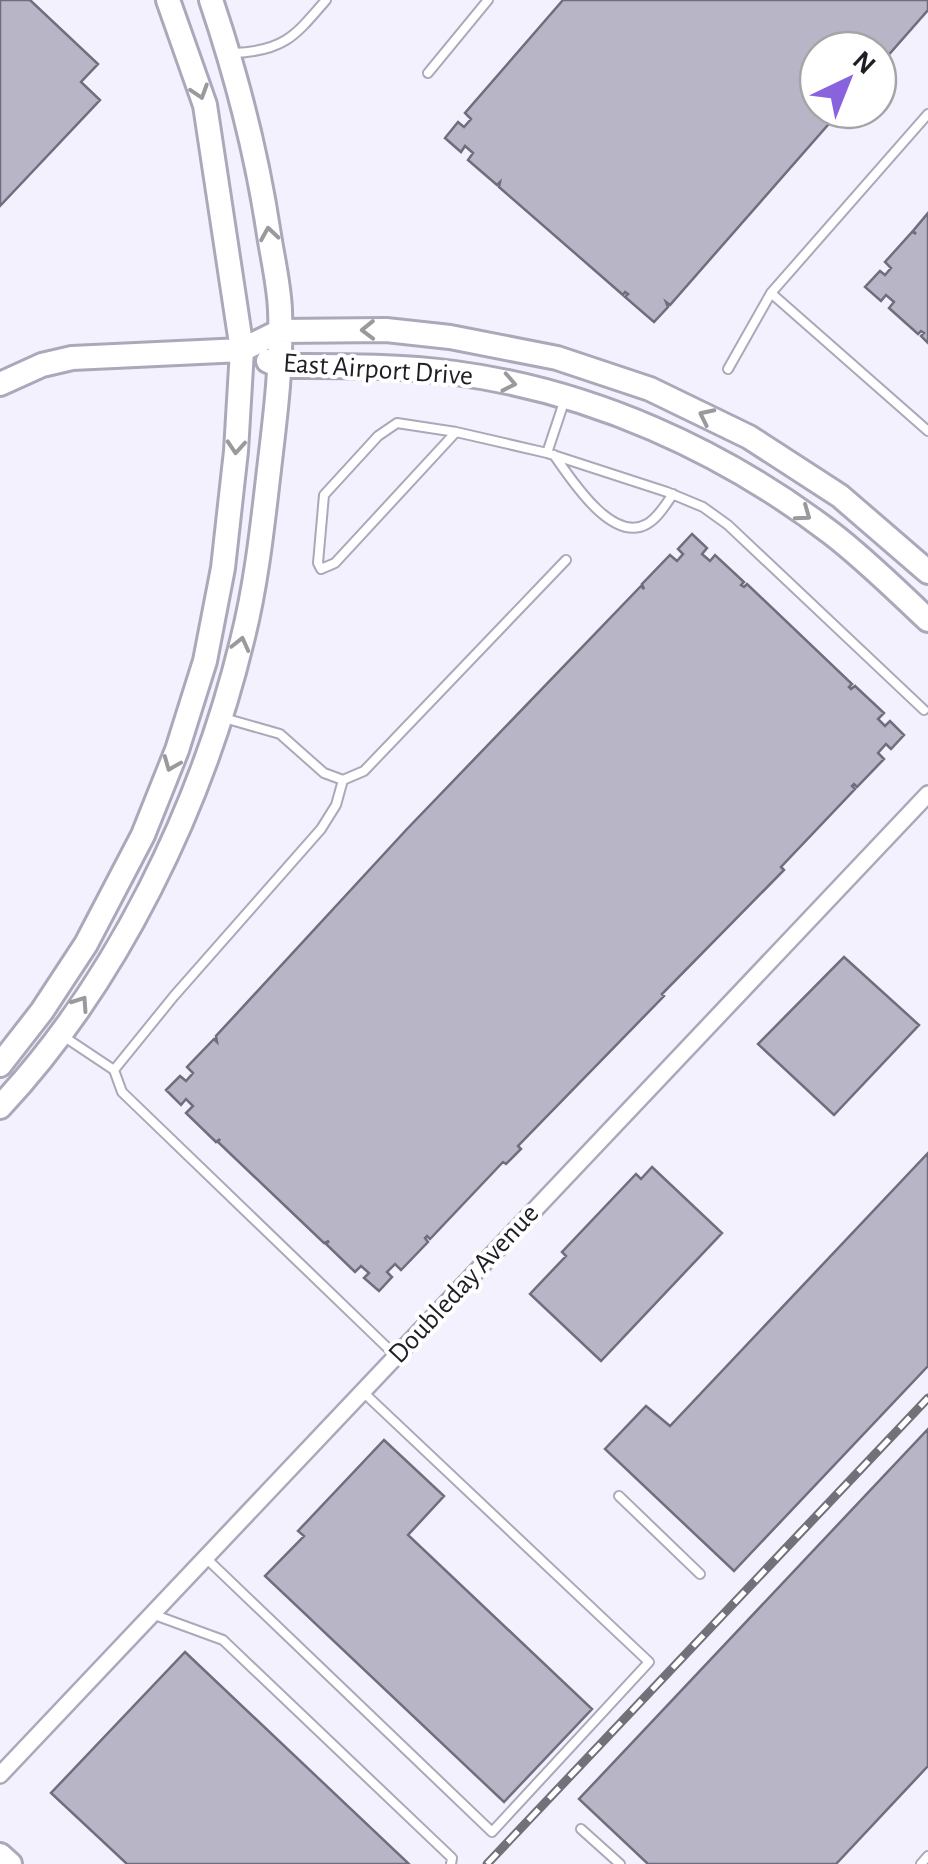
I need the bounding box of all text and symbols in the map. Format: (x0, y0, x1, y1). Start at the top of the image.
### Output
north arrow (798, 30, 898, 130)
text: N (847, 46, 880, 80)
one-way arrow (188, 83, 208, 100)
one-way arrow (259, 226, 280, 243)
one-way arrow (360, 319, 376, 341)
street label: East Airport Drive (282, 349, 474, 391)
one-way arrow (501, 372, 518, 393)
one-way arrow (699, 409, 717, 428)
one-way arrow (226, 439, 248, 455)
one-way arrow (793, 502, 811, 520)
one-way arrow (229, 636, 250, 653)
one-way arrow (163, 754, 183, 772)
one-way arrow (69, 995, 87, 1014)
street label: Doubleday Avenue (384, 1199, 544, 1369)

